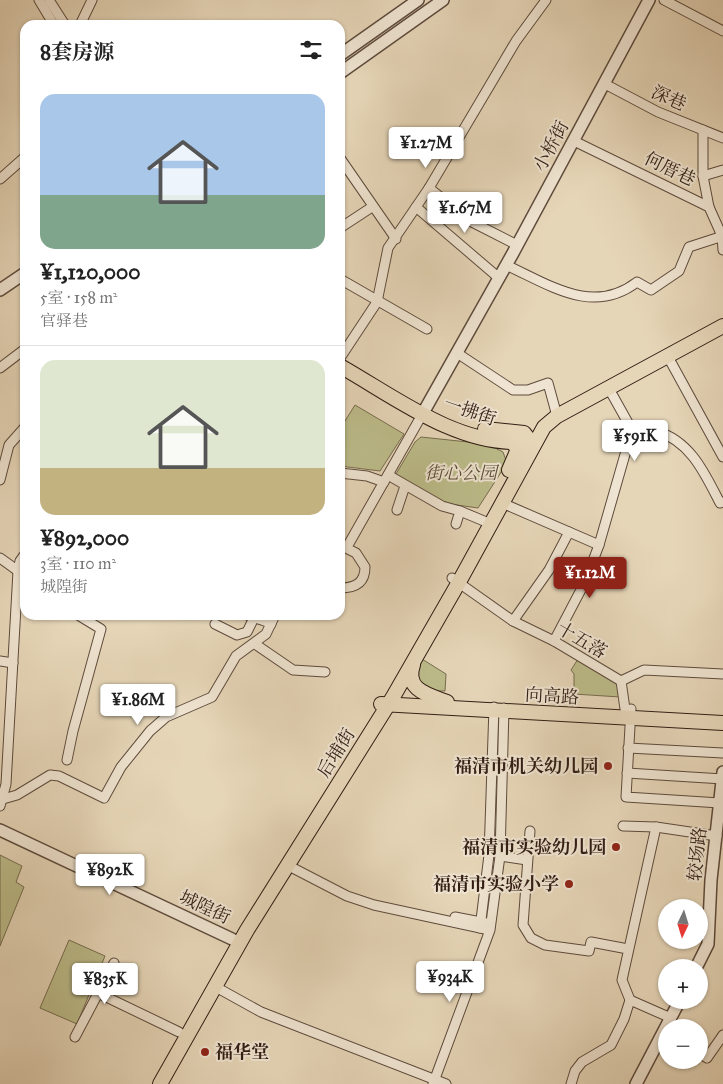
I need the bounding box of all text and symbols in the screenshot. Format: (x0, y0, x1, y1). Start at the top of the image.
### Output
icon: filters (297, 36, 325, 64)
text: 8套房源 (40, 39, 114, 65)
street label: 深巷 (648, 81, 690, 115)
street label: 小桥街 (529, 117, 573, 175)
pin: ¥1.27M (385, 126, 467, 169)
icon: home (138, 127, 228, 217)
text: ¥1.27M (400, 133, 452, 152)
street label: 何厝巷 (641, 147, 699, 191)
pin: ¥1.67M (424, 192, 506, 234)
text: ¥1.67M (438, 198, 492, 217)
text: ¥1,120,000 (40, 259, 140, 285)
text: 5室 · 158 m² (40, 288, 118, 307)
text: 官驿巷 (40, 311, 88, 330)
icon: home (138, 392, 228, 482)
street label: 一拂街 (441, 392, 499, 430)
pin: ¥591K (600, 420, 670, 462)
text: ¥591K (613, 426, 657, 445)
park label: 街心公园 (425, 462, 500, 484)
text: ¥892,000 (40, 525, 129, 551)
text: 3室 · 110 m² (40, 554, 116, 573)
pin: ¥1.12M (549, 556, 631, 599)
text: ¥1.12M (565, 563, 615, 582)
text: 城隍街 (40, 577, 88, 596)
street label: 十五落 (553, 617, 611, 663)
pin: ¥1.86M (97, 684, 179, 726)
street label: 向高路 (524, 684, 580, 708)
text: ¥1.86M (111, 690, 165, 709)
street label: 后埔街 (312, 724, 360, 782)
place label: 福清市机关幼儿园 (454, 755, 598, 777)
marker: 福清市机关幼儿园 (602, 760, 614, 772)
street label: 较场路 (683, 826, 711, 882)
place label: 福清市实验幼儿园 (462, 836, 606, 858)
marker: 福清市实验幼儿园 (610, 841, 622, 853)
pin: ¥892K (75, 854, 145, 896)
text: ¥892K (87, 860, 133, 879)
place label: 福清市实验小学 (433, 873, 559, 895)
marker: 福清市实验小学 (563, 878, 575, 890)
street label: 城隍街 (176, 886, 234, 928)
north arrow (658, 899, 708, 949)
map controls (658, 899, 708, 1069)
button: + (658, 959, 708, 1009)
pin: ¥934K (415, 960, 485, 1003)
pin: ¥835K (70, 962, 140, 1005)
text: ¥934K (427, 967, 473, 986)
text: ¥835K (83, 969, 127, 988)
button: − (658, 1019, 708, 1069)
place label: 福华堂 (215, 1041, 269, 1063)
marker: 福华堂 (199, 1046, 211, 1058)

